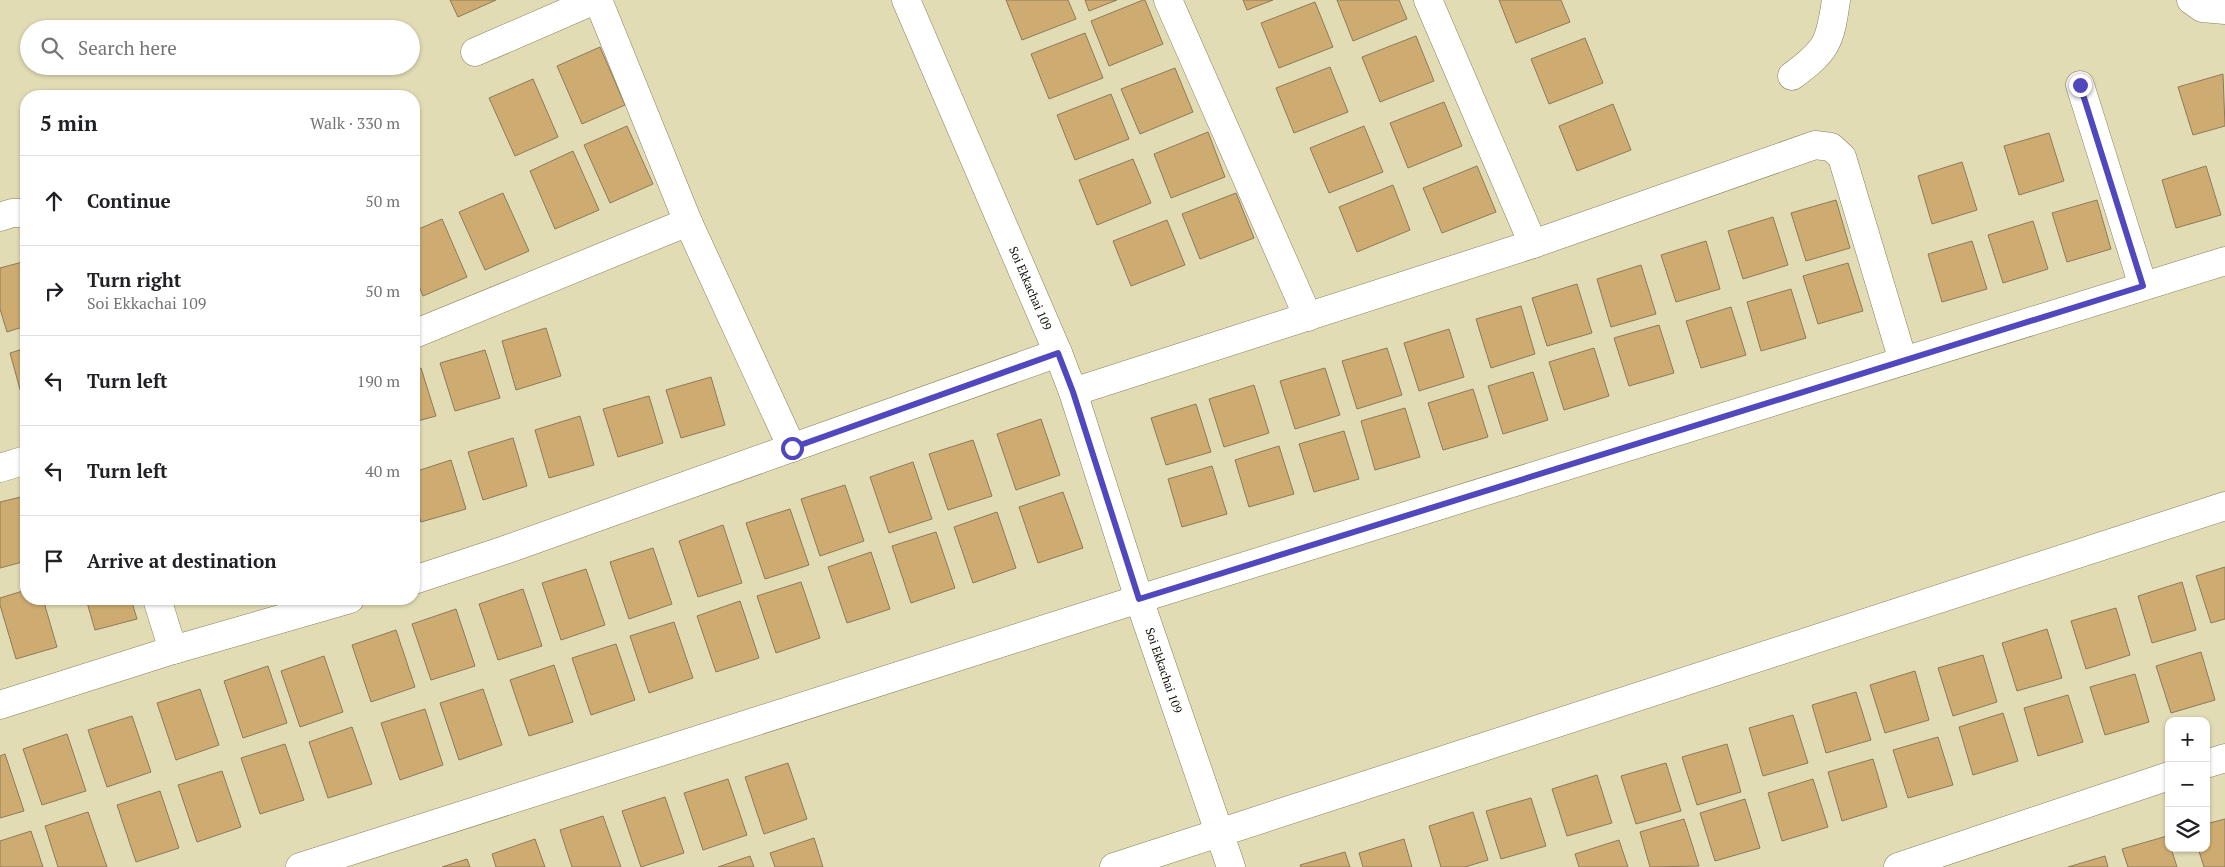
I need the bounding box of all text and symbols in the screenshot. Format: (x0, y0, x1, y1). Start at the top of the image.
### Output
search box (20, 20, 420, 75)
icon: search (38, 34, 66, 62)
text: Search here (78, 35, 177, 60)
route end (2069, 74, 2092, 97)
text: 5 min (40, 109, 97, 137)
text: Walk · 330 m (310, 112, 400, 134)
icon: ahead (40, 187, 68, 215)
text: Continue (87, 188, 171, 213)
text: 50 m (365, 190, 400, 212)
street label: Soi Ekkachai 109 (1006, 244, 1055, 332)
text: Turn right (87, 267, 181, 292)
icon: right (40, 277, 68, 305)
text: 50 m (365, 280, 400, 302)
text: Soi Ekkachai 109 (87, 292, 206, 314)
icon: left (40, 367, 68, 395)
text: Turn left (87, 368, 168, 393)
text: 190 m (357, 370, 400, 392)
route start (781, 437, 804, 460)
icon: left (40, 457, 68, 485)
text: Turn left (87, 458, 168, 483)
text: 40 m (365, 460, 400, 482)
icon: arrive (40, 547, 68, 575)
text: Arrive at destination (87, 548, 276, 573)
street label: Soi Ekkachai 109 (1142, 626, 1186, 715)
map controls (2165, 717, 2210, 852)
button: + (2165, 717, 2210, 762)
button: − (2165, 762, 2210, 807)
button: layers (2165, 807, 2210, 852)

